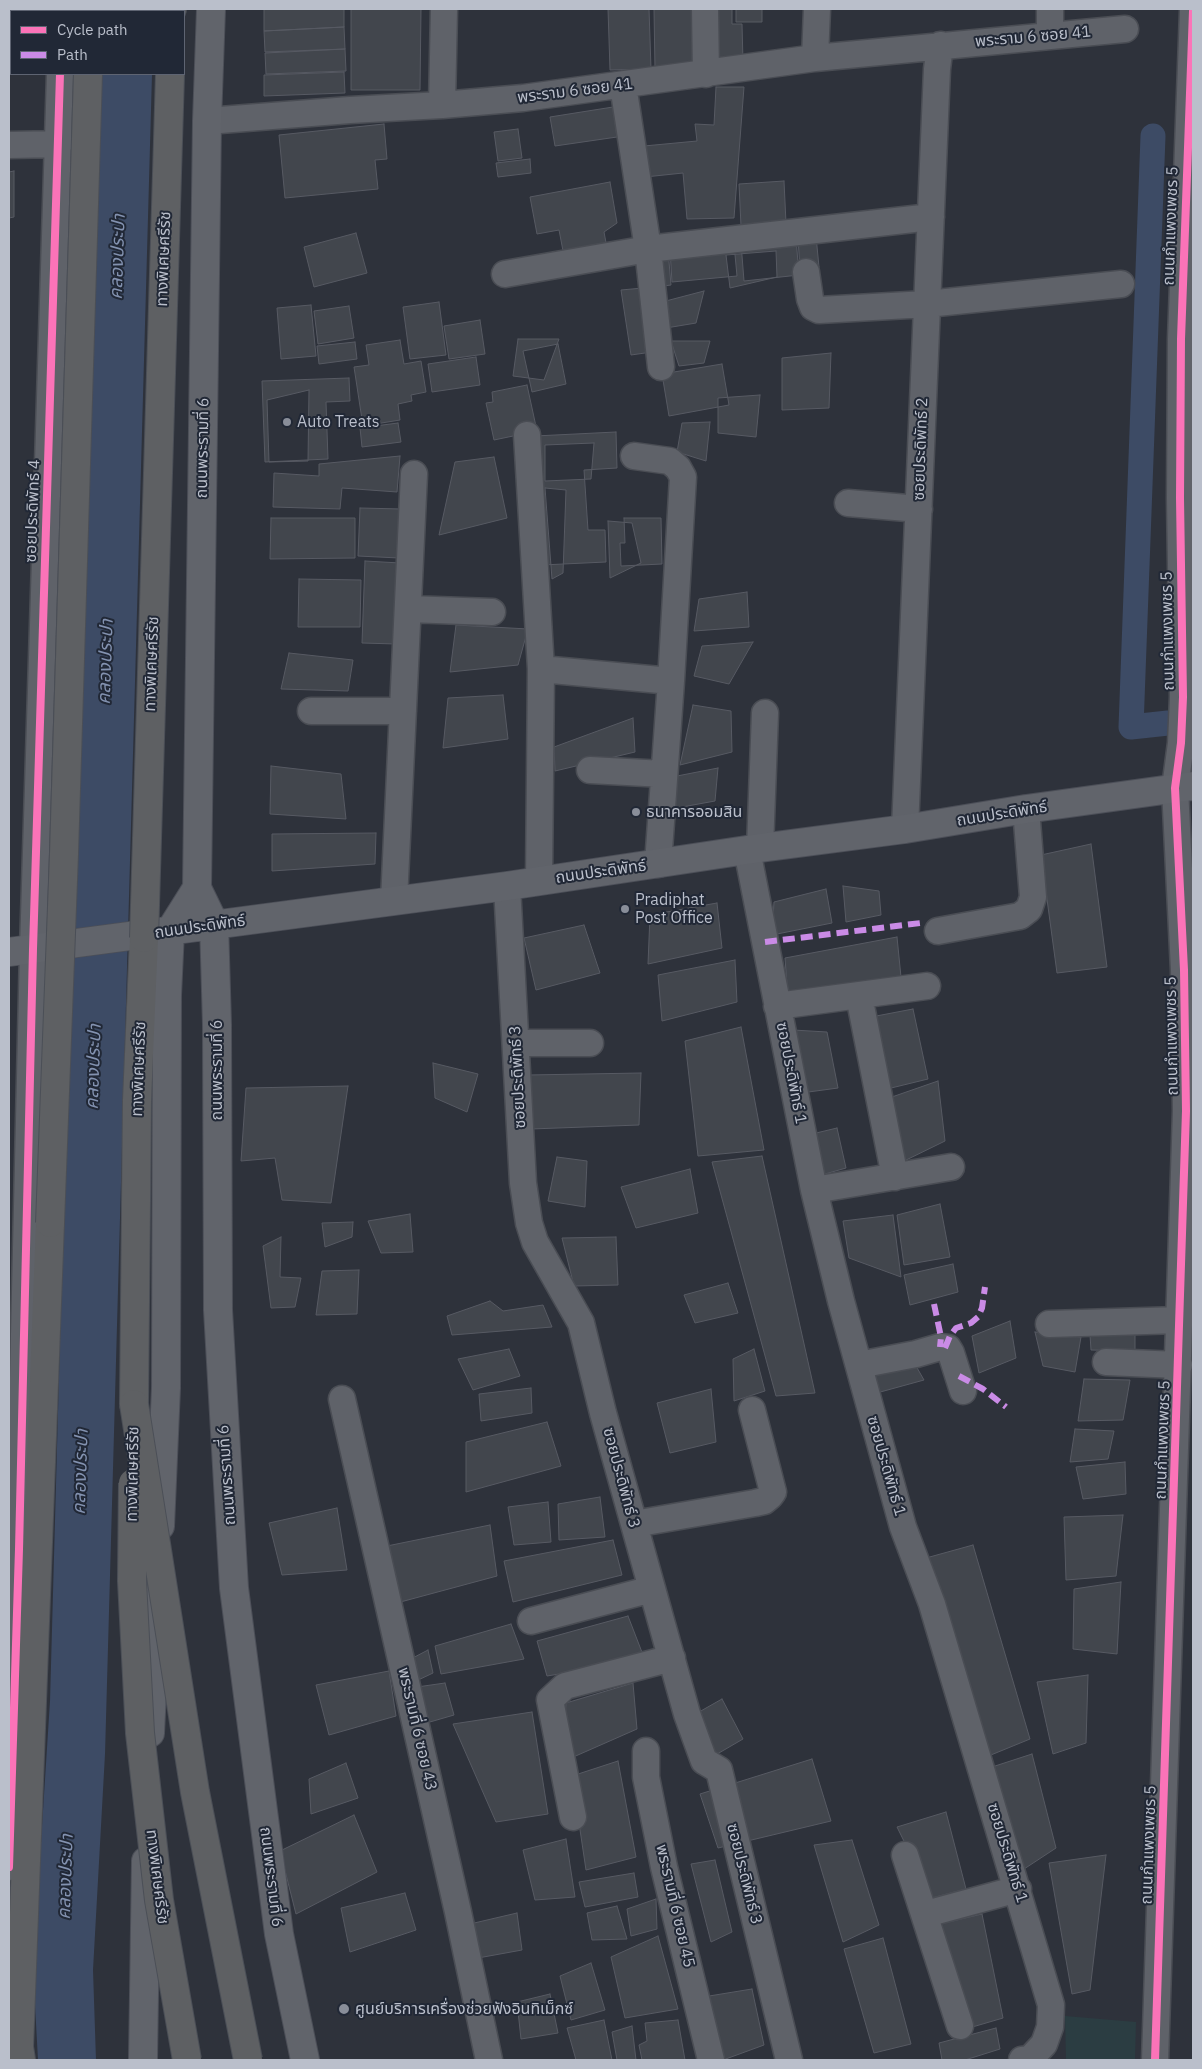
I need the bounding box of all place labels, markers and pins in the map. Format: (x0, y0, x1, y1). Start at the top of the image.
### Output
place label: Auto Treats (297, 412, 380, 432)
marker: Auto Treats (281, 416, 293, 428)
place label: ธนาคารออมสิน (646, 802, 742, 822)
marker: ธนาคารออมสิน (630, 806, 642, 818)
place label: Pradiphat Post Office (635, 890, 713, 928)
marker: Pradiphat Post Office (619, 903, 631, 915)
place label: ศูนย์บริการเครื่องช่วยฟังอินทิเม็กซ์ (355, 1999, 573, 2019)
marker: ศูนย์บริการเครื่องช่วยฟังอินทิเม็กซ์ (337, 2002, 351, 2016)

